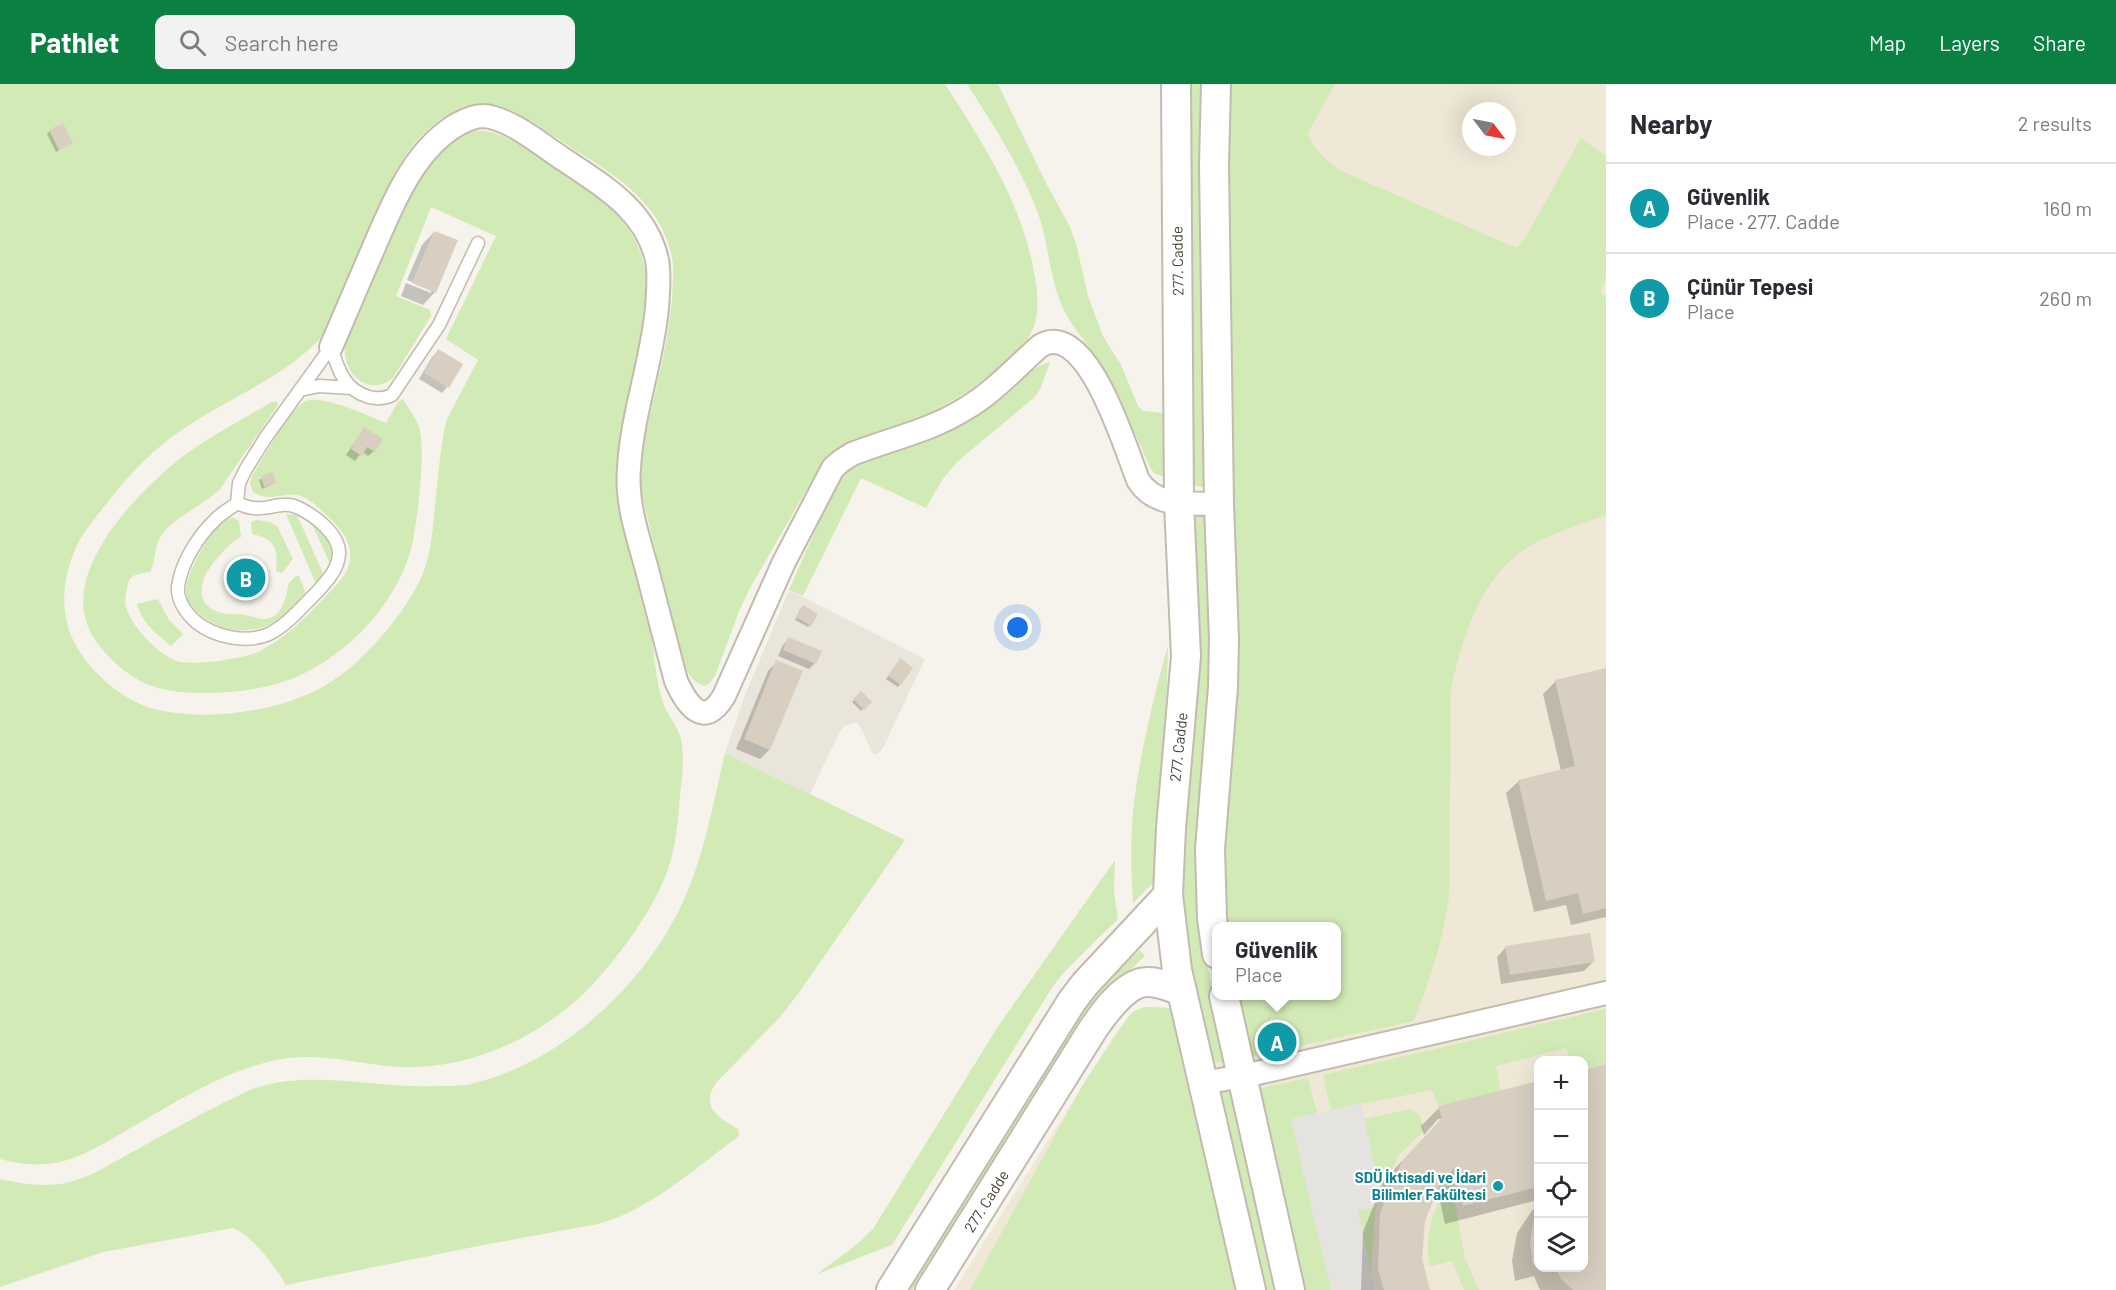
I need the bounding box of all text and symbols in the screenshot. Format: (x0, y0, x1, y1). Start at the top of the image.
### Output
search box (155, 15, 575, 69)
text: Pathlet (30, 25, 119, 59)
icon: search (176, 26, 209, 59)
text: Search here (224, 29, 339, 55)
text: Map (1869, 30, 1906, 55)
text: Layers (1939, 30, 2000, 55)
text: Share (2033, 30, 2086, 55)
north arrow (1462, 102, 1516, 156)
text: Nearby (1630, 108, 1712, 139)
text: 2 results (2018, 111, 2092, 135)
text: Güvenlik (1687, 183, 1770, 209)
text: A (1643, 196, 1656, 220)
text: 160 m (2043, 196, 2092, 220)
text: Place · 277. Cadde (1687, 209, 1840, 233)
street label: 277. Cadde (1167, 226, 1187, 296)
text: Çünür Tepesi (1687, 273, 1813, 299)
text: B (1643, 286, 1656, 310)
text: 260 m (2039, 286, 2092, 310)
text: Place (1687, 299, 1735, 323)
pin: B (226, 556, 266, 600)
your location (1003, 613, 1032, 642)
street label: 277. Cadde (1165, 711, 1191, 783)
popup (1212, 922, 1341, 1000)
text: Güvenlik (1235, 936, 1318, 962)
text: Place (1235, 962, 1283, 986)
pin: A (1258, 1020, 1296, 1064)
map controls (1534, 1056, 1588, 1272)
button: + (1534, 1056, 1588, 1110)
button: − (1534, 1110, 1588, 1164)
button: locate (1534, 1164, 1588, 1218)
street label: 277. Cadde (960, 1167, 1012, 1235)
place label: SDÜ İktisadi ve İdari Bilimler Fakültesi (1355, 1168, 1486, 1203)
marker: SDÜ İktisadi ve İdari Bilimler Fakültesi (1491, 1179, 1505, 1193)
button: layers (1534, 1218, 1588, 1272)

